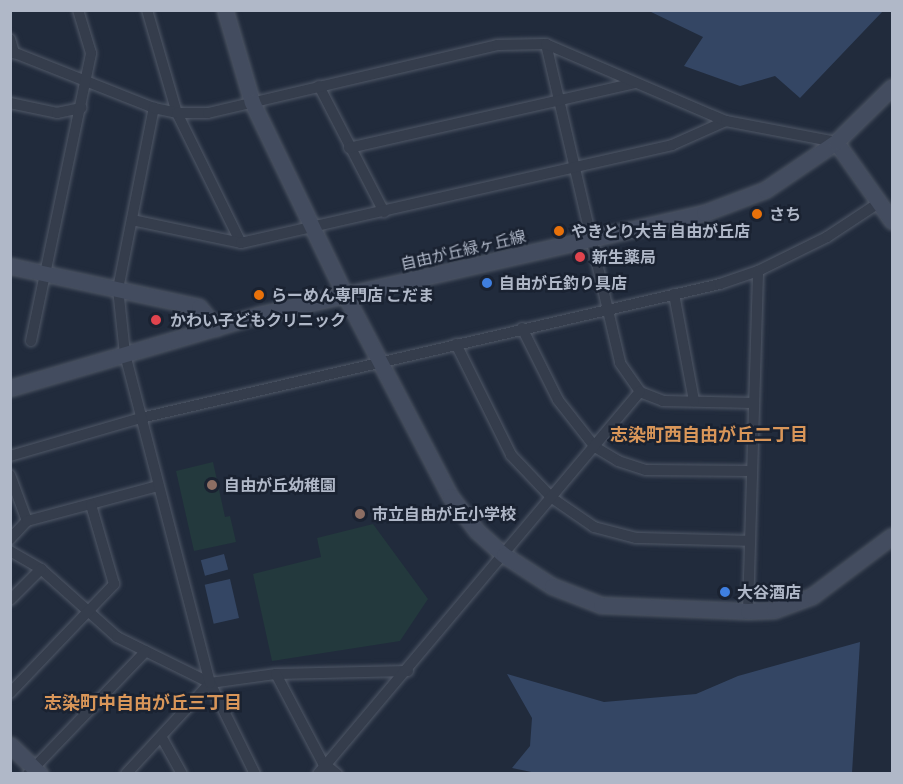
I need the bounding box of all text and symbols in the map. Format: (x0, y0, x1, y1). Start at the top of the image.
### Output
place label: さち (769, 204, 801, 224)
marker: さち (750, 207, 764, 221)
place label: やきとり大吉 自由が丘店 (571, 221, 750, 241)
marker: やきとり大吉 自由が丘店 (552, 224, 566, 238)
street label: 自由が丘緑ヶ丘線 (398, 226, 528, 274)
place label: 新生薬局 (592, 247, 656, 267)
marker: 新生薬局 (573, 250, 587, 264)
place label: 自由が丘釣り具店 (499, 273, 627, 293)
marker: 自由が丘釣り具店 (480, 276, 494, 290)
place label: らーめん専門店 こだま (271, 285, 434, 305)
marker: らーめん専門店 こだま (252, 288, 266, 302)
place label: かわい子どもクリニック (170, 310, 346, 330)
marker: かわい子どもクリニック (147, 311, 165, 329)
district label: 志染町西自由が丘二丁目 (610, 423, 808, 445)
place label: 自由が丘幼稚園 (224, 475, 336, 495)
marker: 自由が丘幼稚園 (205, 478, 219, 492)
place label: 市立自由が丘小学校 (372, 504, 516, 524)
marker: 市立自由が丘小学校 (353, 507, 367, 521)
place label: 大谷酒店 (737, 582, 801, 602)
marker: 大谷酒店 (718, 585, 732, 599)
district label: 志染町中自由が丘三丁目 (44, 691, 242, 713)

